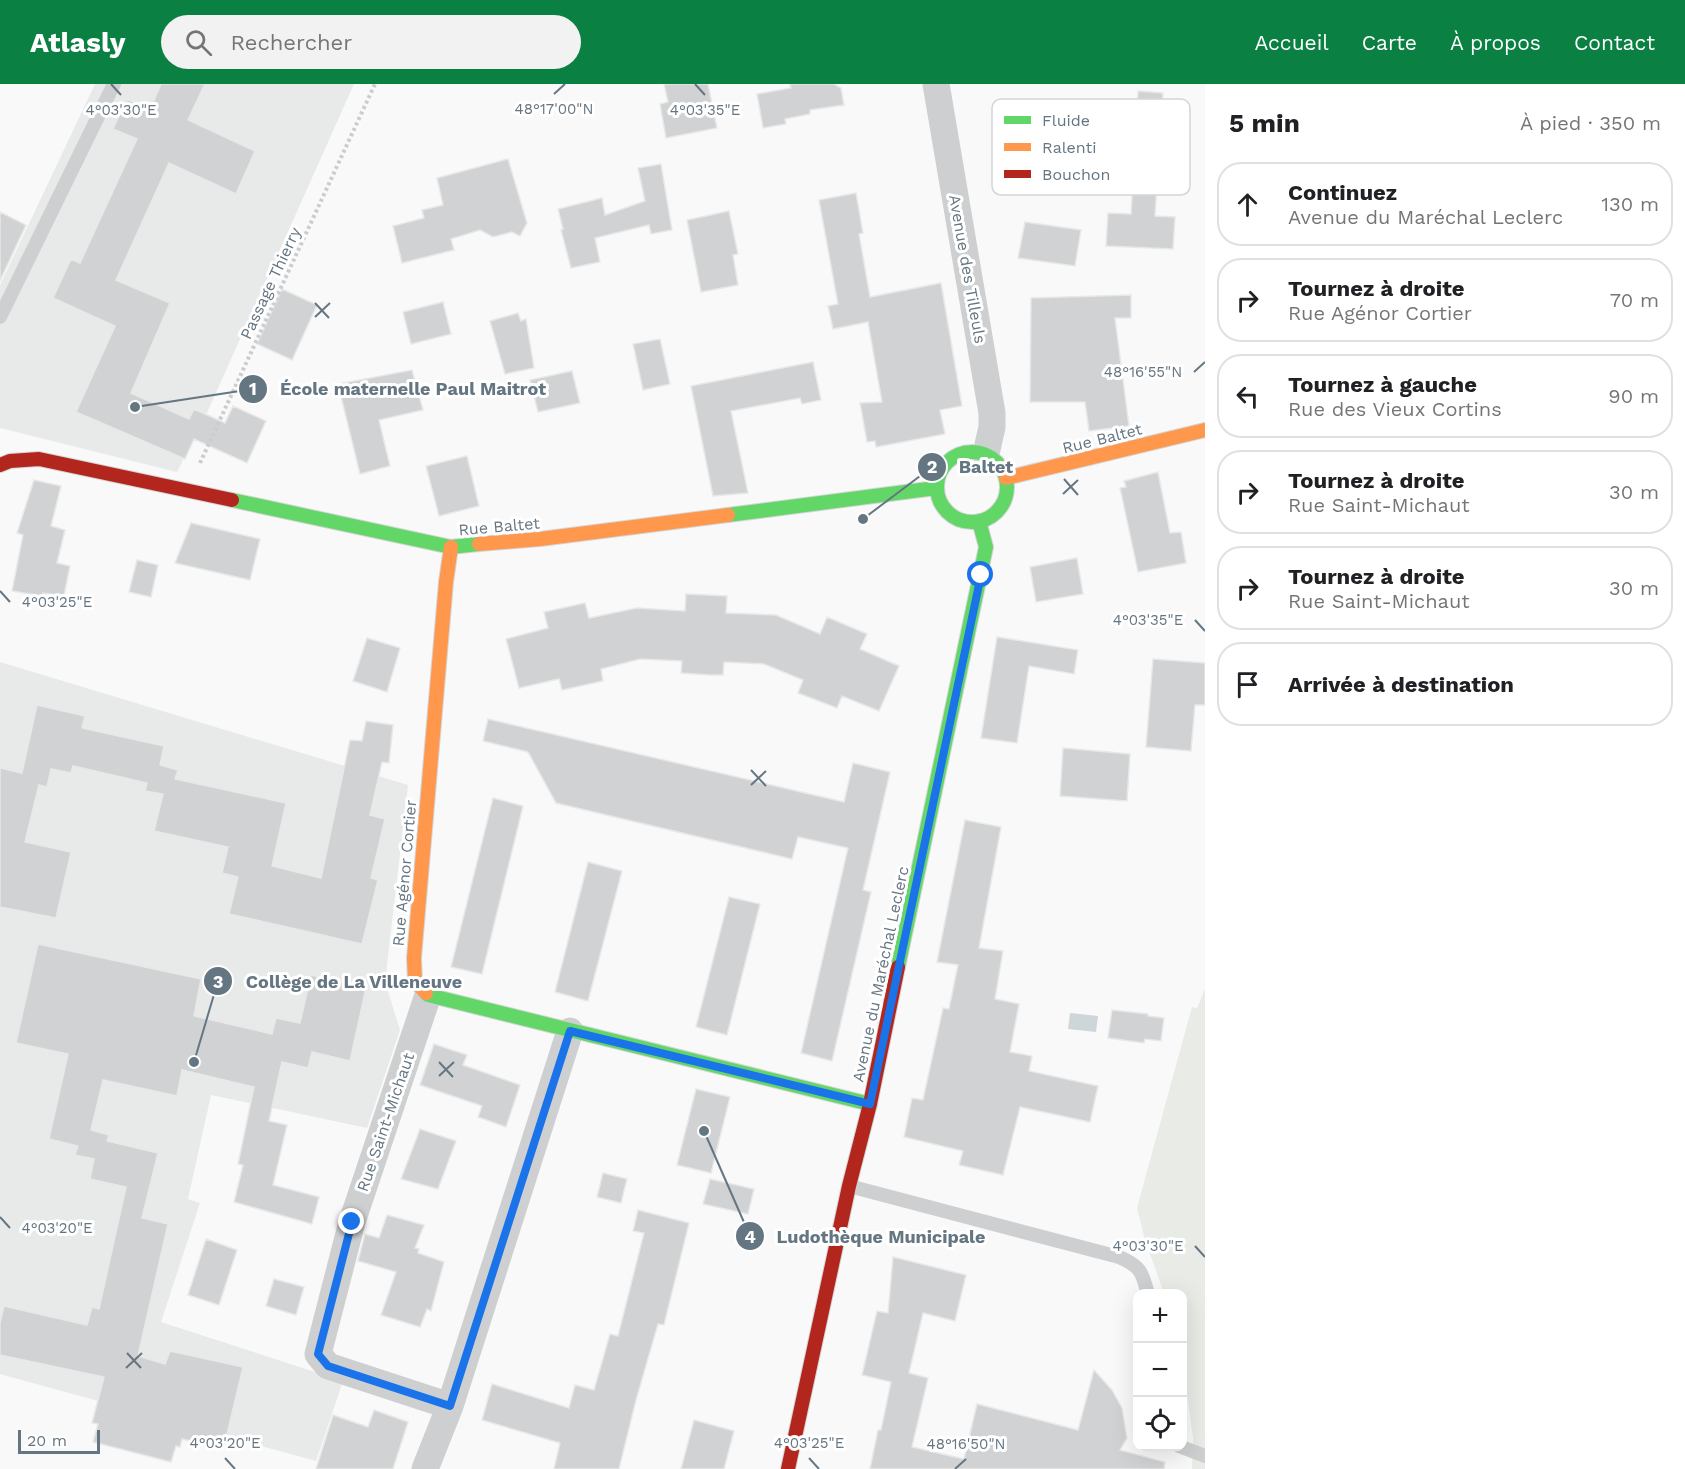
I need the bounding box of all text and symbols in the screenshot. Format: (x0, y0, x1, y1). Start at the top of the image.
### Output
search box (161, 15, 581, 69)
text: Atlasly (30, 26, 125, 59)
icon: search (182, 26, 215, 59)
text: Rechercher (230, 30, 352, 55)
text: Accueil (1254, 30, 1329, 55)
text: Carte (1362, 30, 1417, 55)
text: À propos (1450, 30, 1541, 55)
text: Contact (1574, 30, 1655, 55)
legend (992, 99, 1190, 195)
text: 48°17'00"N (515, 100, 593, 118)
text: 4°03'30"E (85, 101, 157, 119)
text: 4°03'35"E (670, 101, 740, 119)
text: 5 min (1229, 108, 1300, 138)
text: Fluide (1042, 111, 1090, 130)
text: À pied · 350 m (1520, 111, 1661, 135)
text: Ralenti (1042, 138, 1097, 157)
text: Bouchon (1042, 165, 1110, 184)
text: Continuez (1288, 180, 1397, 205)
icon: ahead (1231, 188, 1264, 221)
text: 130 m (1601, 192, 1659, 216)
street label: Avenue des Tilleuls (945, 193, 990, 345)
text: Avenue du Maréchal Leclerc (1288, 205, 1563, 229)
street label: Passage Thierry (236, 223, 305, 342)
text: Tournez à droite (1288, 276, 1465, 301)
icon: right (1231, 284, 1264, 317)
text: 70 m (1610, 288, 1659, 312)
text: Rue Agénor Cortier (1288, 301, 1472, 325)
text: 48°16'55"N (1104, 363, 1182, 381)
callout: École maternelle Paul Maitrot (238, 371, 558, 407)
text: Tournez à gauche (1288, 372, 1477, 397)
text: 1 (249, 378, 257, 399)
text: École maternelle Paul Maitrot (280, 378, 546, 399)
icon: left (1231, 380, 1264, 413)
text: 90 m (1608, 384, 1659, 408)
text: Rue des Vieux Cortins (1288, 397, 1502, 421)
street label: Rue Baltet (1060, 419, 1144, 458)
callout: Baltet (917, 449, 1025, 485)
text: 2 (927, 456, 937, 477)
text: Baltet (959, 456, 1013, 477)
text: Tournez à droite (1288, 468, 1465, 493)
icon: right (1231, 476, 1264, 509)
text: 30 m (1609, 480, 1659, 504)
text: Rue Saint-Michaut (1288, 493, 1470, 517)
street label: Rue Baltet (458, 513, 541, 540)
route start (967, 561, 993, 587)
text: Tournez à droite (1288, 564, 1465, 589)
icon: right (1231, 572, 1264, 605)
text: 30 m (1609, 576, 1659, 600)
text: Rue Saint-Michaut (1288, 589, 1470, 613)
text: 4°03'25"E (22, 593, 92, 611)
text: 4°03'35"E (1113, 611, 1183, 629)
icon: arrive (1231, 668, 1264, 701)
text: Arrivée à destination (1288, 672, 1514, 697)
street label: Rue Agénor Cortier (389, 798, 420, 947)
street label: Avenue du Maréchal Leclerc (848, 864, 913, 1084)
callout: Collège de La Villeneuve (203, 963, 474, 999)
text: 3 (213, 971, 223, 992)
text: Collège de La Villeneuve (246, 971, 462, 992)
street label: Rue Saint-Michaut (353, 1050, 418, 1194)
route end (338, 1208, 364, 1234)
callout: Ludothèque Municipale (735, 1218, 997, 1254)
text: 4°03'20"E (21, 1219, 93, 1237)
text: 4 (744, 1226, 756, 1247)
text: Ludothèque Municipale (777, 1226, 985, 1247)
text: 4°03'30"E (1112, 1237, 1184, 1255)
map controls (1133, 1289, 1187, 1451)
button: + (1133, 1289, 1187, 1343)
button: − (1133, 1343, 1187, 1397)
button: locate (1133, 1397, 1187, 1451)
scale bar (18, 1427, 100, 1454)
text: 20 m (27, 1431, 67, 1450)
text: 4°03'20"E (189, 1434, 261, 1452)
text: 4°03'25"E (774, 1434, 844, 1452)
text: 48°16'50"N (927, 1435, 1005, 1453)

